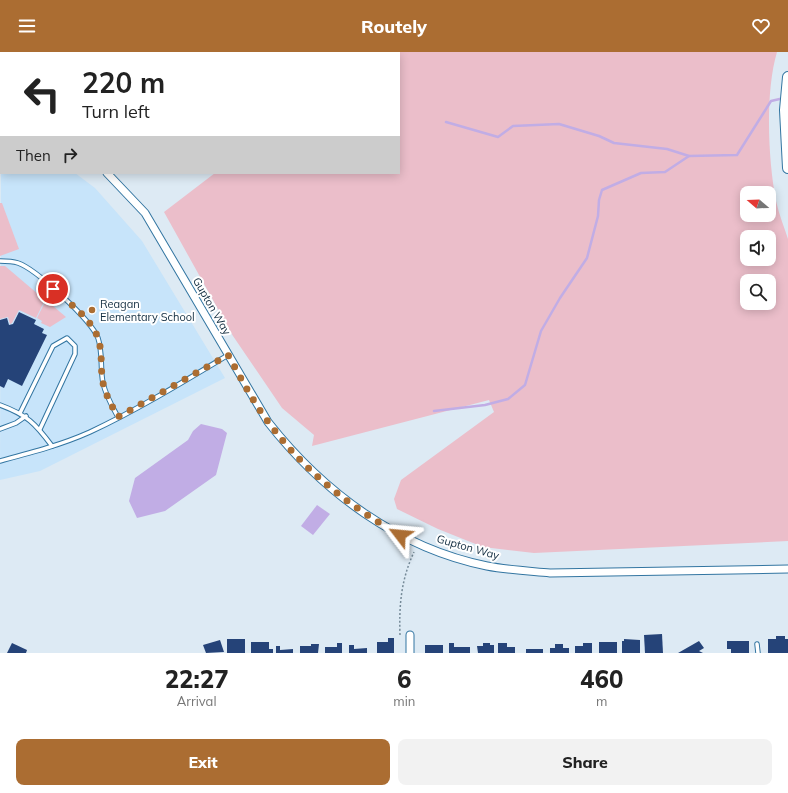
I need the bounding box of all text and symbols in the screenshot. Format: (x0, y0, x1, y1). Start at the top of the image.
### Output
icon: menu (16, 15, 38, 37)
text: Routely (361, 15, 427, 38)
icon: heart (750, 15, 772, 37)
text: 220 m (82, 65, 165, 100)
icon: left (16, 68, 68, 120)
text: Turn left (82, 100, 150, 123)
icon: right (59, 144, 81, 166)
text: Then (16, 146, 51, 165)
north arrow (740, 186, 776, 222)
map controls (740, 186, 776, 310)
button: sound (740, 230, 776, 266)
pin (36, 272, 70, 306)
button: search (740, 274, 776, 310)
street label: Gupton Way (190, 275, 234, 337)
icon: arrive (42, 278, 64, 300)
place label: Reagan Elementary School (100, 297, 195, 324)
marker: Reagan Elementary School (87, 305, 97, 315)
position arrow (379, 514, 421, 556)
street label: Gupton Way (435, 531, 501, 563)
text: 22:27 (165, 664, 229, 694)
text: 6 (397, 664, 412, 694)
text: 460 (580, 664, 623, 694)
text: Arrival (177, 693, 217, 709)
text: min (393, 693, 415, 709)
text: m (596, 693, 607, 709)
button: Exit (16, 739, 390, 785)
button: Share (398, 739, 772, 785)

